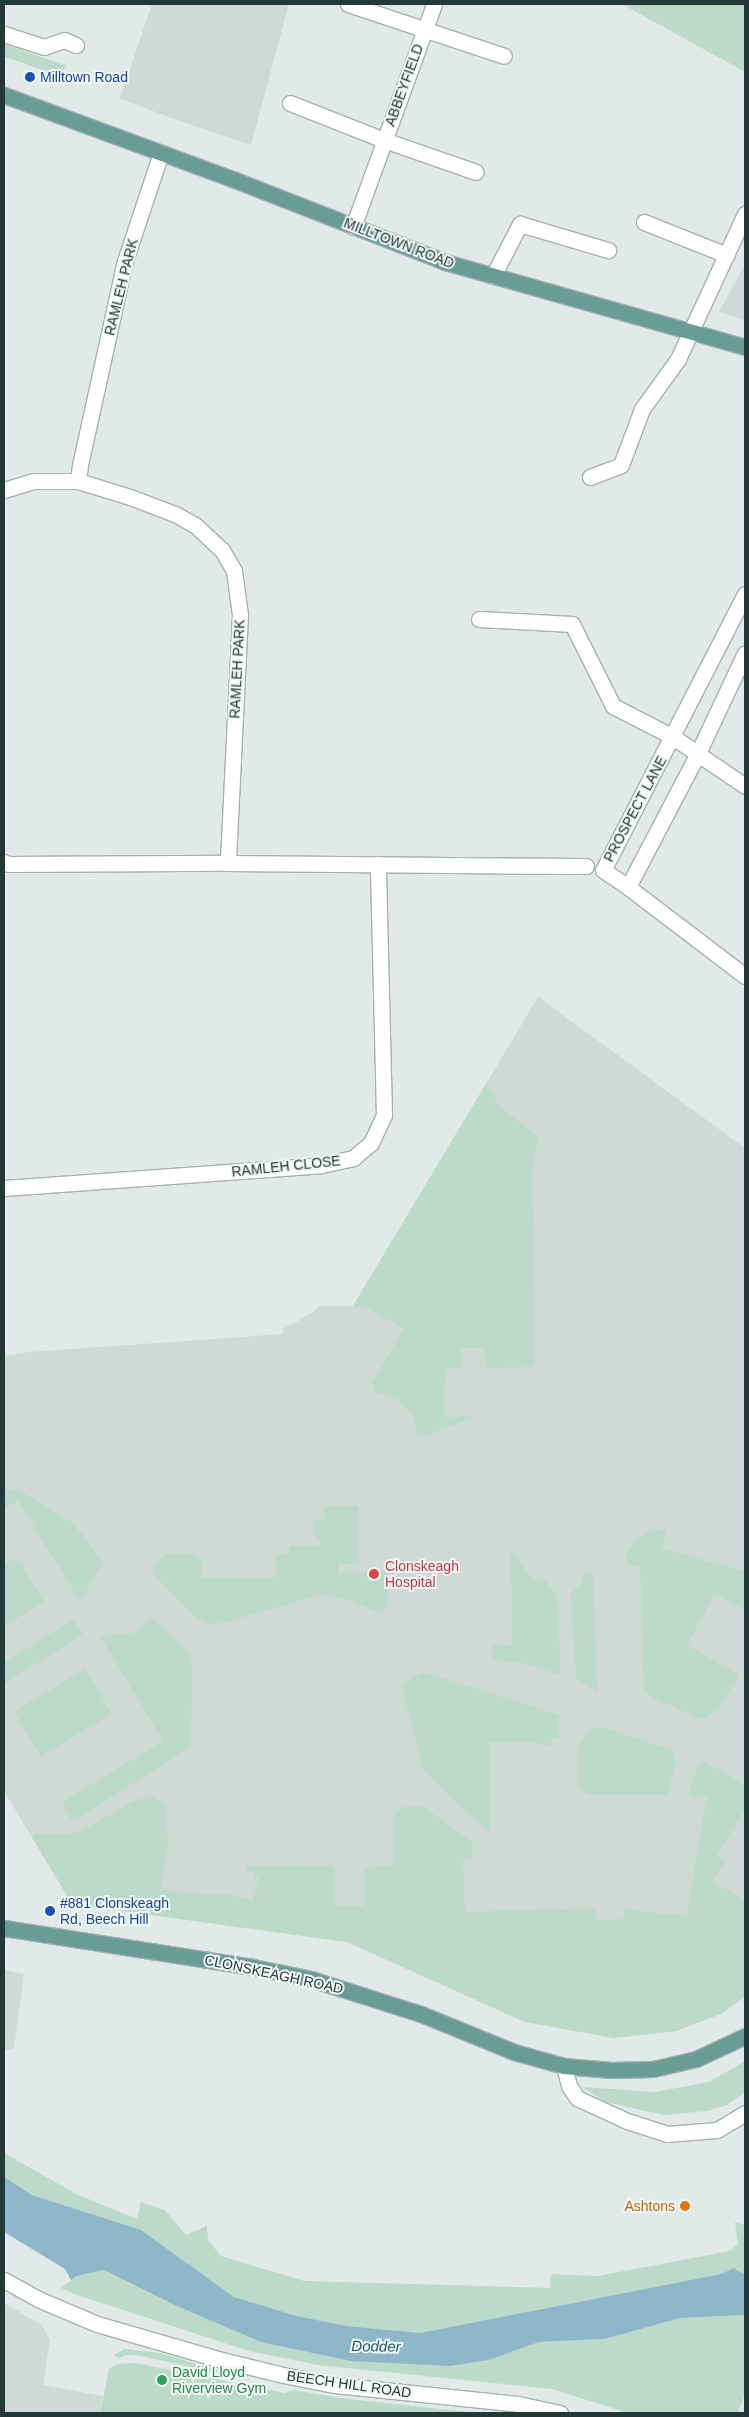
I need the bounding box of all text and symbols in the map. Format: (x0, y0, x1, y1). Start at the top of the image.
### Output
street label: ABBEYFIELD (381, 42, 427, 128)
place label: Milltown Road (40, 69, 128, 85)
marker: Milltown Road (24, 71, 36, 83)
street label: MILLTOWN ROAD (341, 214, 457, 272)
street label: RAMLEH PARK (101, 237, 141, 337)
street label: RAMLEH PARK (226, 619, 248, 719)
street label: PROSPECT LANE (600, 753, 670, 865)
street label: RAMLEH CLOSE (231, 1152, 341, 1180)
place label: Clonskeagh Hospital (385, 1558, 459, 1590)
marker: Clonskeagh Hospital (367, 1567, 381, 1581)
place label: #881 Clonskeagh Rd, Beech Hill (60, 1895, 169, 1928)
marker: #881 Clonskeagh Rd, Beech Hill (44, 1905, 56, 1917)
street label: CLONSKEAGH ROAD (203, 1951, 345, 1997)
place label: Ashtons (624, 2198, 675, 2214)
marker: Ashtons (679, 2200, 691, 2212)
water label: Dodder (351, 2337, 401, 2355)
place label: David Lloyd Riverview Gym (172, 2364, 266, 2396)
street label: BEECH HILL ROAD (285, 2367, 413, 2401)
marker: David Lloyd Riverview Gym (156, 2374, 168, 2386)

